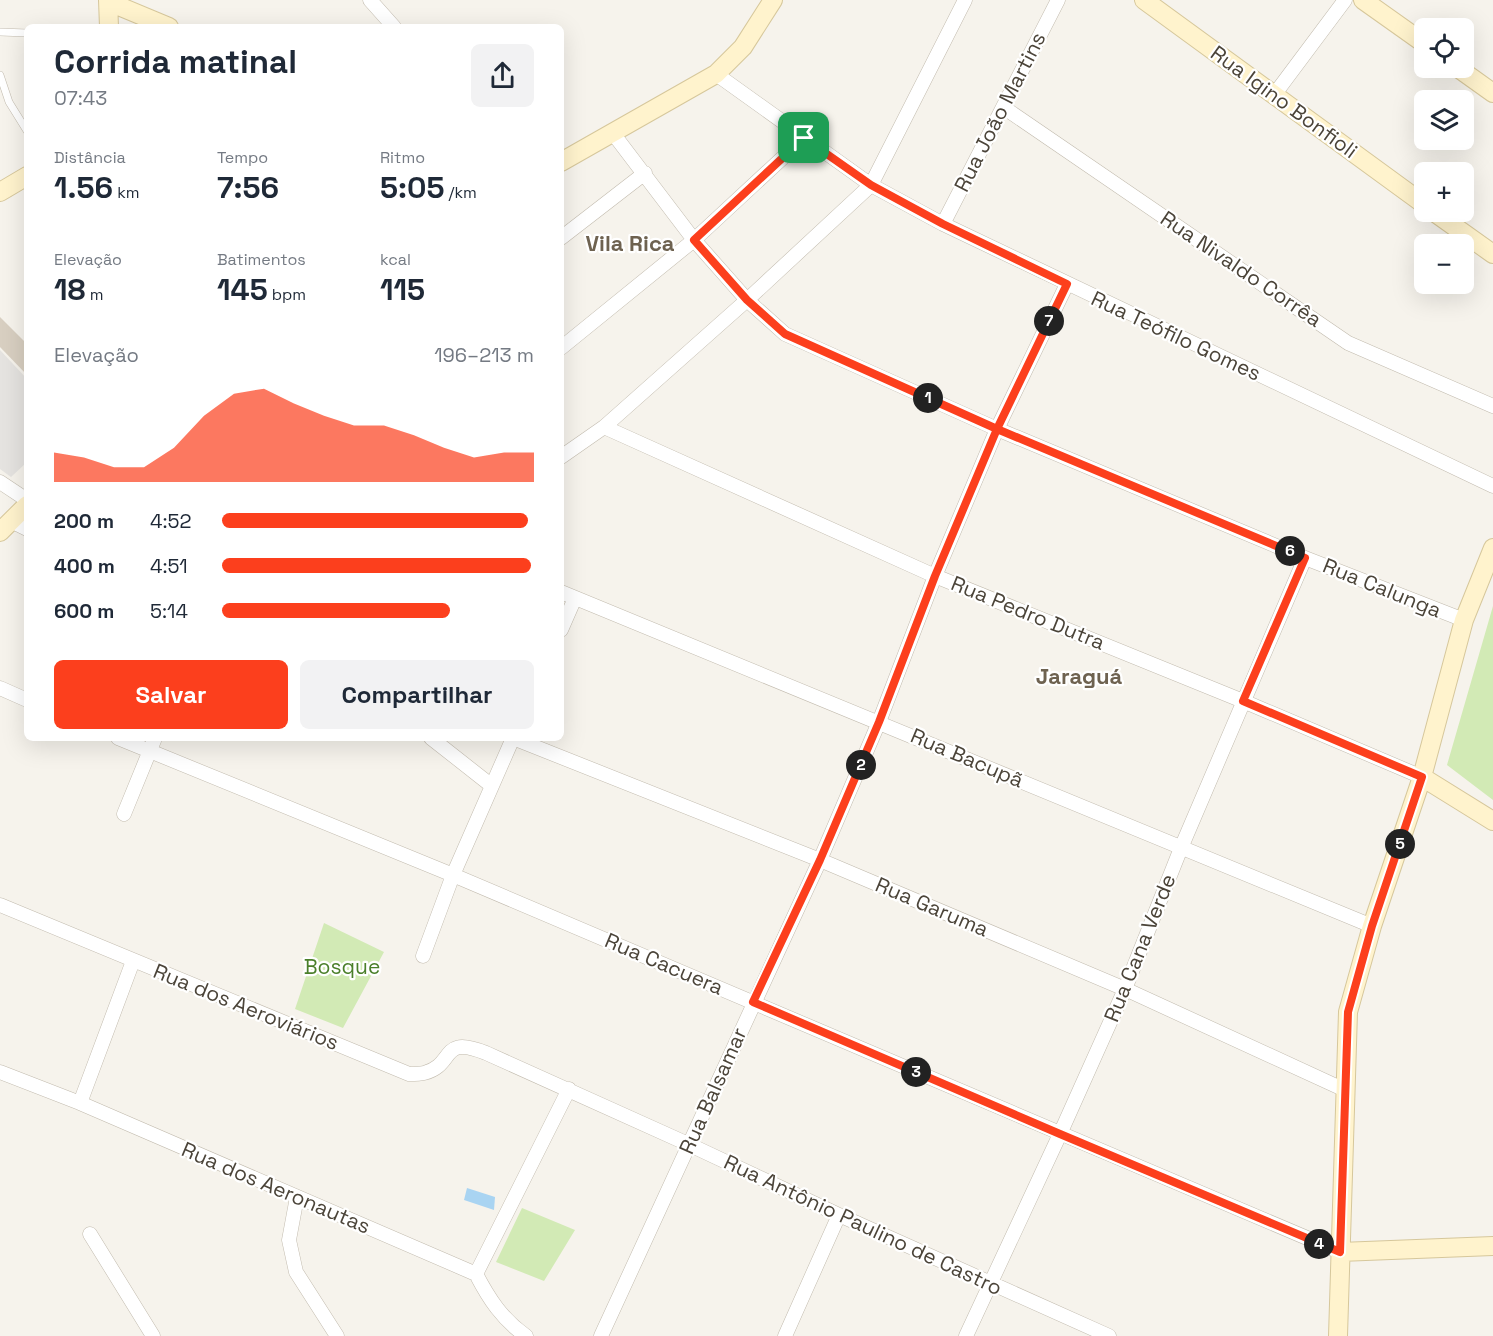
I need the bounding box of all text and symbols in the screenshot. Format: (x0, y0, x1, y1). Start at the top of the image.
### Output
map controls (1414, 18, 1474, 294)
button: locate (1414, 18, 1474, 78)
street label: Rua João Martins (948, 27, 1051, 196)
street label: Rua Igino Bonfioli (1205, 39, 1363, 164)
text: Corrida matinal (54, 41, 297, 83)
button: share (471, 44, 534, 107)
text: 07:43 (54, 85, 107, 111)
button: layers (1414, 90, 1474, 150)
pin (778, 112, 829, 163)
icon: arrive (787, 121, 820, 154)
text: Distância (54, 147, 126, 168)
text: Tempo (217, 147, 268, 168)
text: Ritmo (380, 147, 425, 168)
button: + (1414, 162, 1474, 222)
text: 1.56 (54, 168, 113, 207)
text: 7:56 (217, 168, 279, 207)
text: 5:05 (380, 168, 444, 207)
text: km (113, 182, 140, 203)
text: /km (444, 182, 477, 203)
street label: Rua Nivaldo Corrêa (1155, 204, 1327, 333)
district label: Vila Rica (586, 229, 675, 257)
button: − (1414, 234, 1474, 294)
text: Elevação (54, 249, 122, 270)
text: Batimentos (217, 249, 306, 270)
text: kcal (380, 249, 411, 270)
text: 18 (54, 270, 86, 309)
text: 145 (217, 270, 268, 309)
text: 115 (380, 270, 425, 309)
text: m (86, 284, 103, 305)
text: bpm (268, 284, 306, 305)
street label: Rua Teófilo Gomes (1087, 284, 1265, 387)
pin: 7 (1034, 306, 1064, 336)
text: 7 (1045, 310, 1053, 331)
text: Elevação (54, 342, 139, 368)
text: 196–213 m (434, 342, 534, 368)
pin: 1 (913, 383, 943, 413)
text: 1 (924, 387, 932, 408)
text: 200 m (54, 508, 114, 534)
text: 4:52 (150, 508, 191, 534)
pin: 6 (1275, 536, 1305, 566)
text: 6 (1285, 540, 1295, 561)
street label: Rua Calunga (1319, 552, 1445, 624)
text: 400 m (54, 553, 115, 579)
text: 4:51 (150, 553, 188, 579)
street label: Rua Pedro Dutra (947, 569, 1109, 656)
text: 600 m (54, 598, 114, 624)
text: 5:14 (150, 598, 188, 624)
button: Salvar (54, 660, 288, 729)
button: Compartilhar (300, 660, 534, 729)
district label: Jaraguá (1036, 662, 1123, 690)
street label: Rua Bacupã (907, 722, 1028, 793)
pin: 2 (846, 750, 876, 780)
text: 2 (856, 754, 866, 775)
pin: 5 (1385, 829, 1415, 859)
text: 5 (1395, 833, 1405, 854)
street label: Rua Cana Verde (1098, 870, 1182, 1026)
street label: Rua Garuma (871, 871, 993, 942)
street label: Rua Cacuera (601, 926, 728, 1001)
park label: Bosque (304, 953, 380, 980)
street label: Rua dos Aeroviários (149, 957, 343, 1056)
street label: Rua Balsamar (673, 1023, 753, 1158)
pin: 3 (901, 1057, 931, 1087)
text: 3 (911, 1061, 921, 1082)
street label: Rua dos Aeronautas (178, 1136, 375, 1240)
street label: Rua Antônio Paulino de Castro (720, 1148, 1007, 1301)
pin: 4 (1304, 1229, 1334, 1259)
text: 4 (1314, 1233, 1324, 1254)

